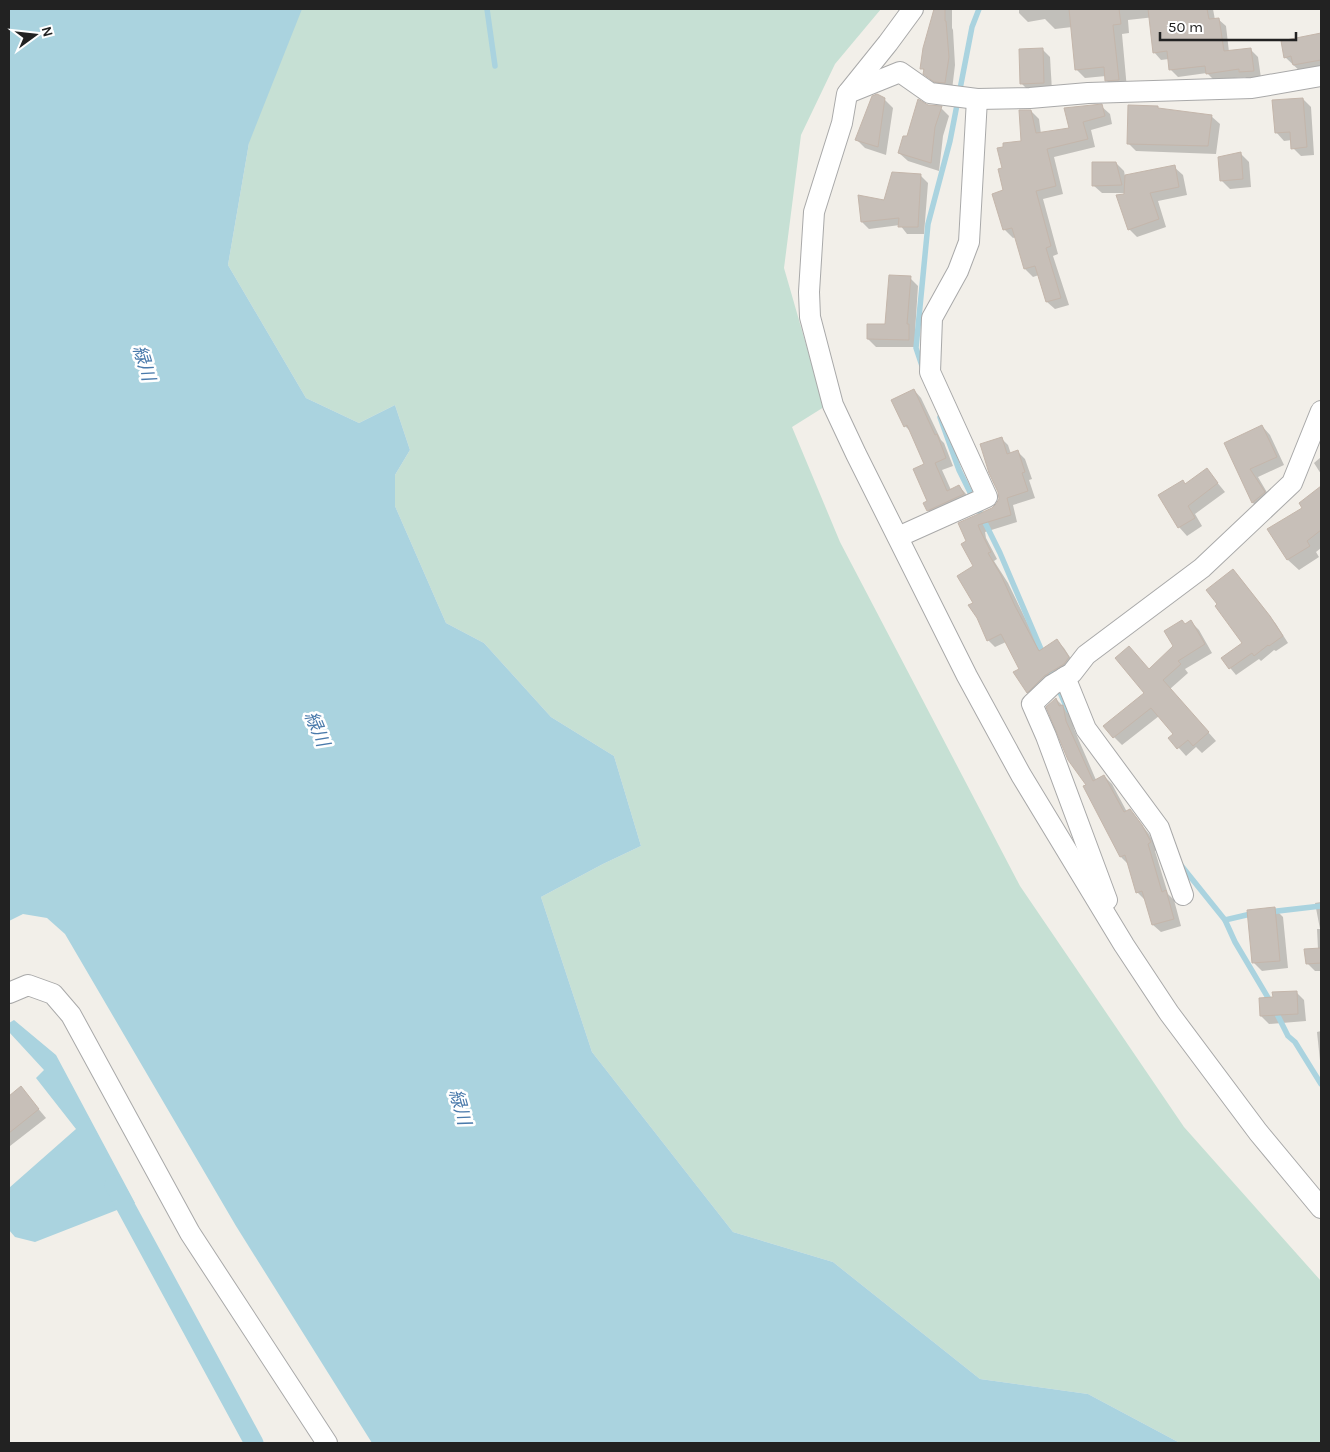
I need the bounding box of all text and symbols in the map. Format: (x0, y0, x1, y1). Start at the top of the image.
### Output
north arrow (10, 10, 60, 60)
scale bar (1160, 10, 1296, 42)
text: 50 m (1168, 18, 1203, 36)
text: N (38, 25, 57, 39)
water label: 緑川 (128, 343, 160, 385)
water label: 緑川 (300, 708, 335, 752)
water label: 緑川 (444, 1087, 476, 1129)

